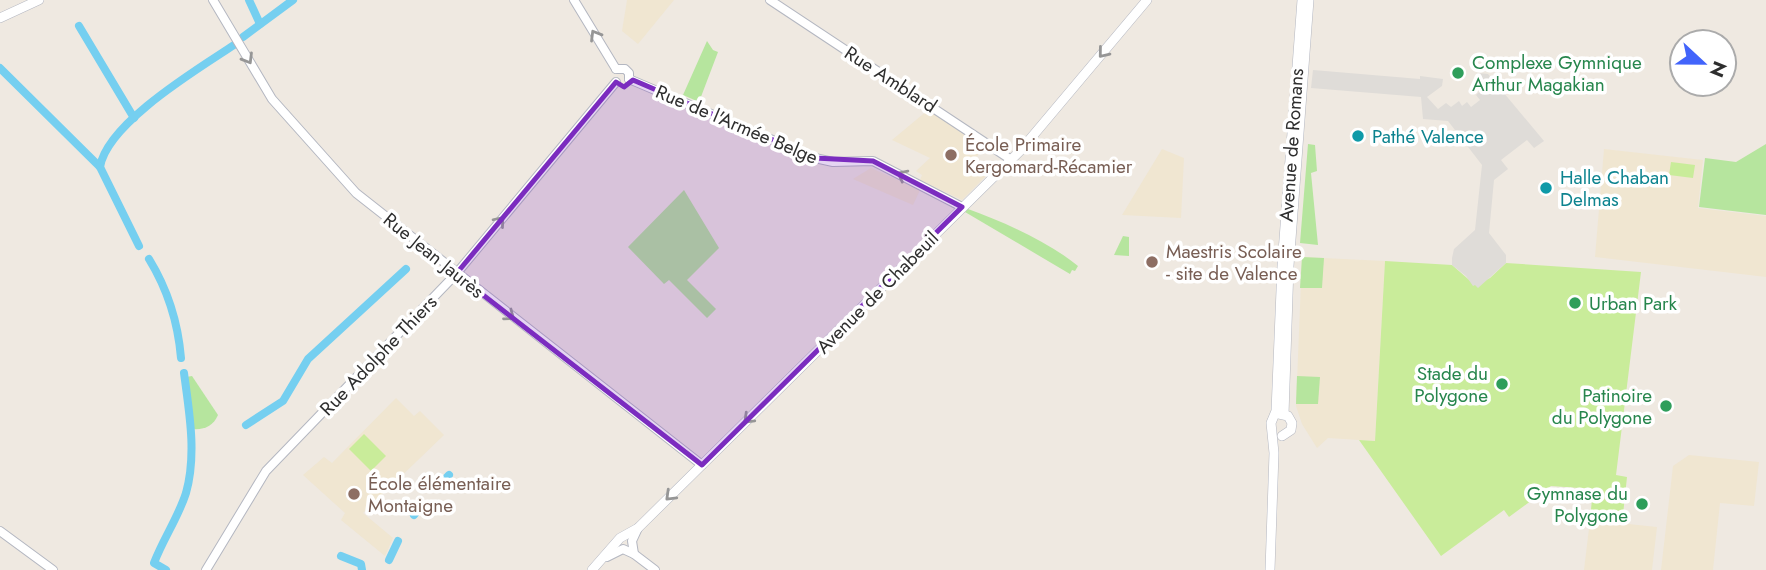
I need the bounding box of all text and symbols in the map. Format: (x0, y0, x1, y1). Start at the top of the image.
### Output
north arrow (1668, 28, 1738, 98)
one-way arrow (590, 29, 603, 42)
street label: Rue Amblard (839, 39, 942, 119)
one-way arrow (1099, 45, 1112, 57)
place label: Complexe Gymnique Arthur Magakian (1472, 49, 1642, 98)
one-way arrow (240, 51, 253, 64)
text: N (1703, 57, 1734, 81)
marker: Complexe Gymnique Arthur Magakian (1450, 65, 1466, 81)
street label: Avenue de Romans (1273, 67, 1310, 223)
street label: Rue de l'Armée Belge (652, 78, 822, 171)
place label: Pathé Valence (1372, 123, 1484, 150)
marker: Pathé Valence (1350, 128, 1366, 144)
place label: École Primaire Kergomard-Récamier (965, 131, 1133, 180)
marker: École Primaire Kergomard-Récamier (943, 147, 959, 163)
place label: Halle Chaban Delmas (1560, 164, 1669, 213)
one-way arrow (897, 170, 909, 184)
marker: Halle Chaban Delmas (1538, 180, 1554, 196)
street label: Rue Jean Jaurès (378, 206, 490, 305)
one-way arrow (492, 217, 504, 230)
street label: Avenue de Chabeuil (810, 225, 945, 360)
place label: Maestris Scolaire - site de Valence (1166, 238, 1302, 287)
marker: Maestris Scolaire - site de Valence (1144, 254, 1160, 270)
street label: Rue Adolphe Thiers (314, 289, 443, 422)
place label: Urban Park (1589, 290, 1678, 317)
marker: Urban Park (1567, 295, 1583, 311)
one-way arrow (502, 307, 515, 320)
place label: Stade du Polygone (1414, 360, 1488, 409)
marker: Stade du Polygone (1494, 376, 1510, 392)
place label: Patinoire du Polygone (1552, 382, 1652, 431)
marker: Patinoire du Polygone (1658, 398, 1674, 414)
one-way arrow (743, 411, 756, 424)
place label: École élémentaire Montaigne (368, 470, 511, 519)
place label: Gymnase du Polygone (1527, 480, 1628, 529)
marker: École élémentaire Montaigne (346, 486, 362, 502)
one-way arrow (665, 488, 678, 501)
marker: Gymnase du Polygone (1634, 496, 1650, 512)

